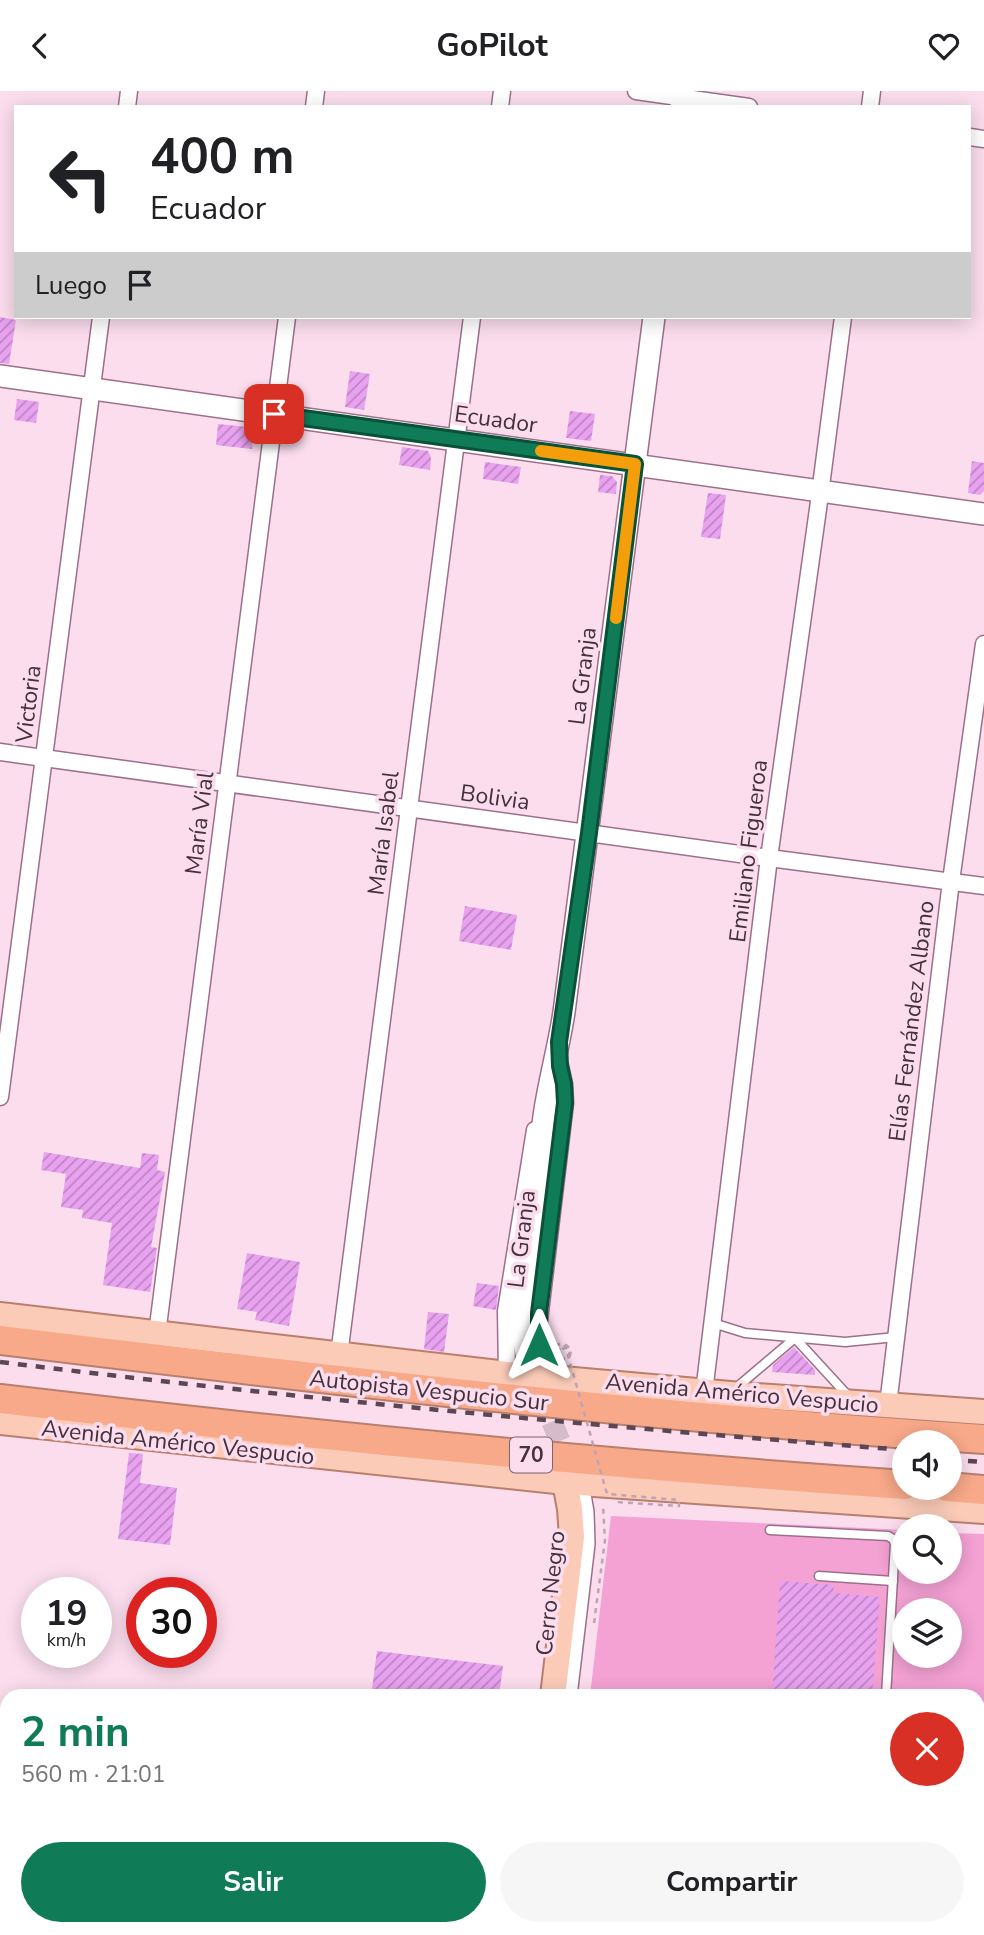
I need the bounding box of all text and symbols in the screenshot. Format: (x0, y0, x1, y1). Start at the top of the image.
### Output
text: GoPilot (436, 24, 548, 67)
icon: back (21, 27, 59, 65)
icon: heart (925, 27, 963, 65)
text: 400 m (150, 123, 294, 190)
icon: left (35, 133, 126, 224)
text: Ecuador (150, 187, 266, 230)
icon: arrive (121, 266, 159, 304)
text: Luego (35, 268, 107, 303)
pin (244, 384, 304, 444)
icon: arrive (255, 395, 293, 433)
street label: Ecuador (452, 398, 540, 441)
street label: La Granja (561, 625, 604, 727)
street label: Victoria (8, 663, 49, 746)
street label: Emiliano Figueroa (722, 758, 775, 944)
street label: María Isabel (360, 769, 407, 897)
street label: María Vial (178, 770, 221, 876)
street label: Bolivia (458, 777, 532, 818)
street label: Elías Fernández Albano (881, 899, 942, 1143)
street label: La Granja (500, 1188, 543, 1290)
position arrow (502, 1308, 576, 1382)
street label: Autopista Vespucio Sur (308, 1363, 551, 1419)
street label: Avenida Américo Vespucio (604, 1366, 880, 1421)
street label: Avenida Américo Vespucio (40, 1413, 316, 1472)
map controls (892, 1430, 962, 1668)
button: sound (892, 1430, 962, 1500)
road number: 70 (510, 1437, 552, 1473)
button: search (892, 1514, 962, 1584)
street label: Cerro Negro (529, 1529, 572, 1657)
speed limit sign: 30 (126, 1577, 217, 1668)
text: 19 (45, 1590, 88, 1637)
button: layers (892, 1598, 962, 1668)
text: km/h (47, 1628, 86, 1652)
text: 2 min (21, 1704, 130, 1761)
button: close (890, 1712, 964, 1786)
text: 560 m · 21:01 (21, 1759, 166, 1790)
button: Salir (21, 1842, 486, 1922)
button: Compartir (500, 1842, 964, 1922)

